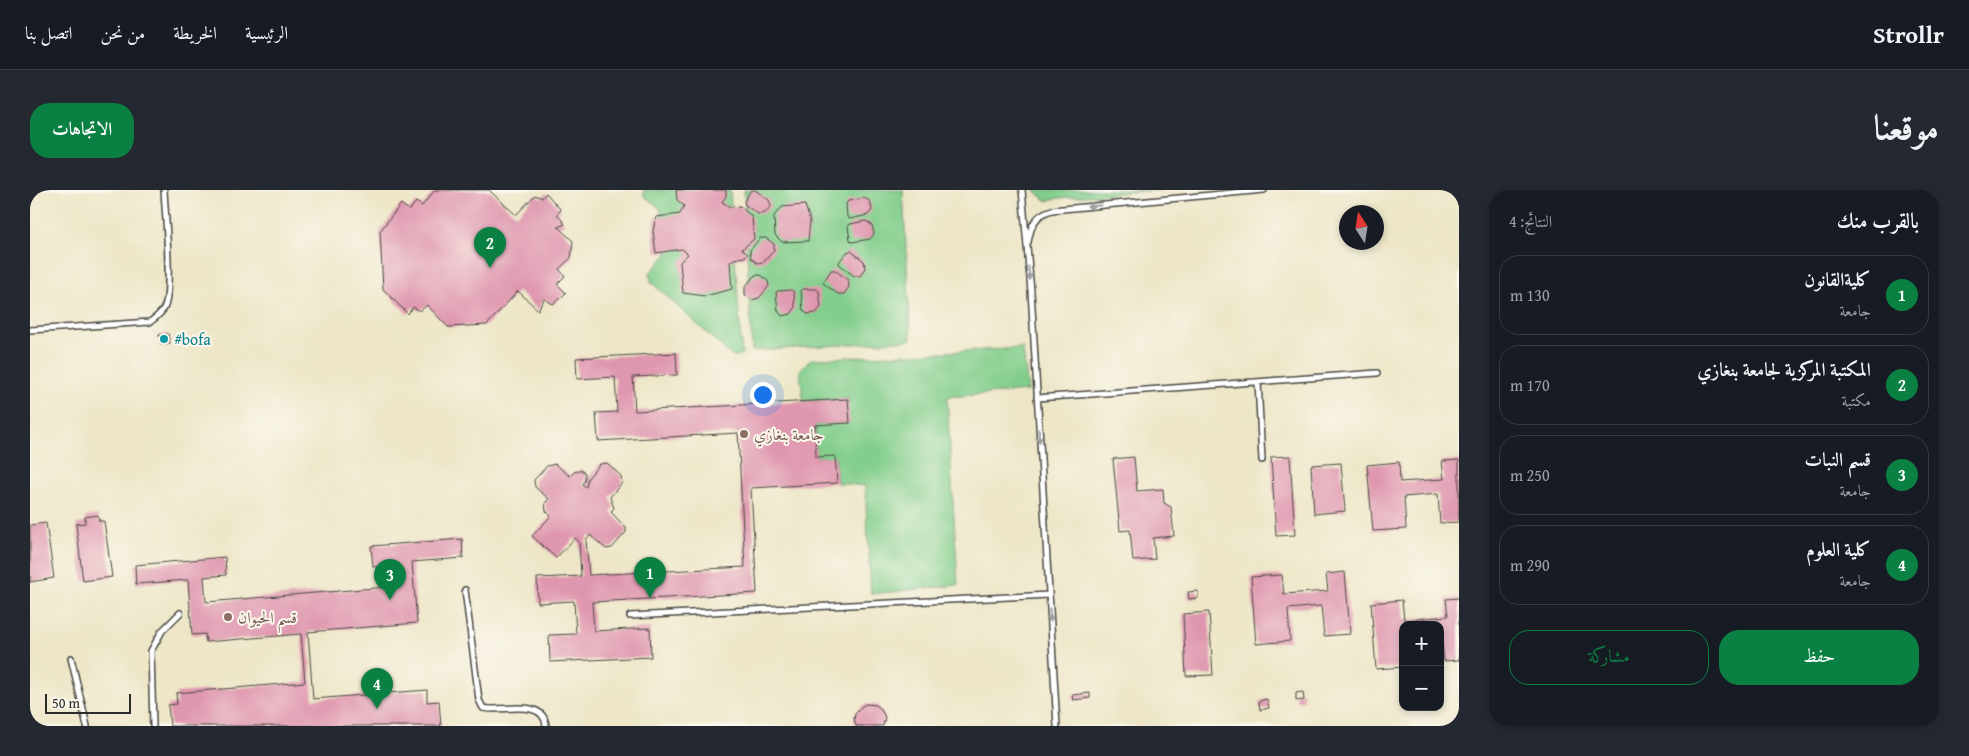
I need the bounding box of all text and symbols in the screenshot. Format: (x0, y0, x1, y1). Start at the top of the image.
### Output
text: Strollr (1873, 17, 1944, 52)
text: اتصل بنا (25, 19, 72, 46)
text: من نحن (100, 19, 145, 46)
text: الخريطة (173, 19, 217, 46)
text: الرئيسية (245, 19, 288, 46)
text: موقعنا (1874, 101, 1939, 152)
button: الاتجاهات (30, 103, 134, 158)
one-way arrow (1086, 202, 1102, 210)
north arrow (1339, 205, 1384, 250)
text: بالقرب منك (1837, 205, 1919, 236)
text: النتائج: 4 (1509, 209, 1552, 233)
pin: 2 (474, 227, 506, 268)
text: كليةالقانون (1804, 265, 1871, 293)
one-way arrow (1025, 266, 1033, 282)
text: 130 m (1510, 283, 1550, 307)
text: 1 (1898, 283, 1906, 307)
text: جامعة (1839, 298, 1871, 322)
place label: #bofa (174, 327, 211, 351)
marker: #bofa (158, 333, 170, 345)
text: المكتبة المركزية لجامعة بنغازي (1697, 355, 1871, 383)
text: 170 m (1510, 373, 1550, 397)
text: 2 (1898, 373, 1906, 397)
your location (750, 382, 776, 408)
text: مكتبة (1841, 388, 1871, 412)
place label: جامعة بنغازي (754, 422, 824, 447)
marker: جامعة بنغازي (738, 428, 750, 440)
one-way arrow (1036, 428, 1044, 444)
text: قسم النبات (1805, 445, 1871, 473)
text: 250 m (1510, 463, 1550, 487)
text: 3 (1898, 463, 1906, 487)
text: جامعة (1839, 478, 1871, 502)
text: كلية العلوم (1806, 535, 1871, 563)
text: 290 m (1510, 553, 1550, 577)
text: 4 (1898, 553, 1906, 577)
pin: 1 (634, 557, 666, 598)
pin: 3 (374, 559, 406, 600)
text: جامعة (1839, 568, 1871, 592)
place label: قسم الحيوان (238, 605, 297, 634)
one-way arrow (1047, 607, 1055, 623)
marker: قسم الحيوان (222, 611, 234, 623)
map controls (1399, 621, 1444, 711)
button: + (1399, 621, 1444, 666)
button: مشاركة (1509, 630, 1709, 685)
button: حفظ (1719, 630, 1919, 685)
button: − (1399, 666, 1444, 711)
pin: 4 (361, 668, 393, 709)
scale bar (45, 691, 131, 714)
text: 50 m (52, 693, 80, 713)

